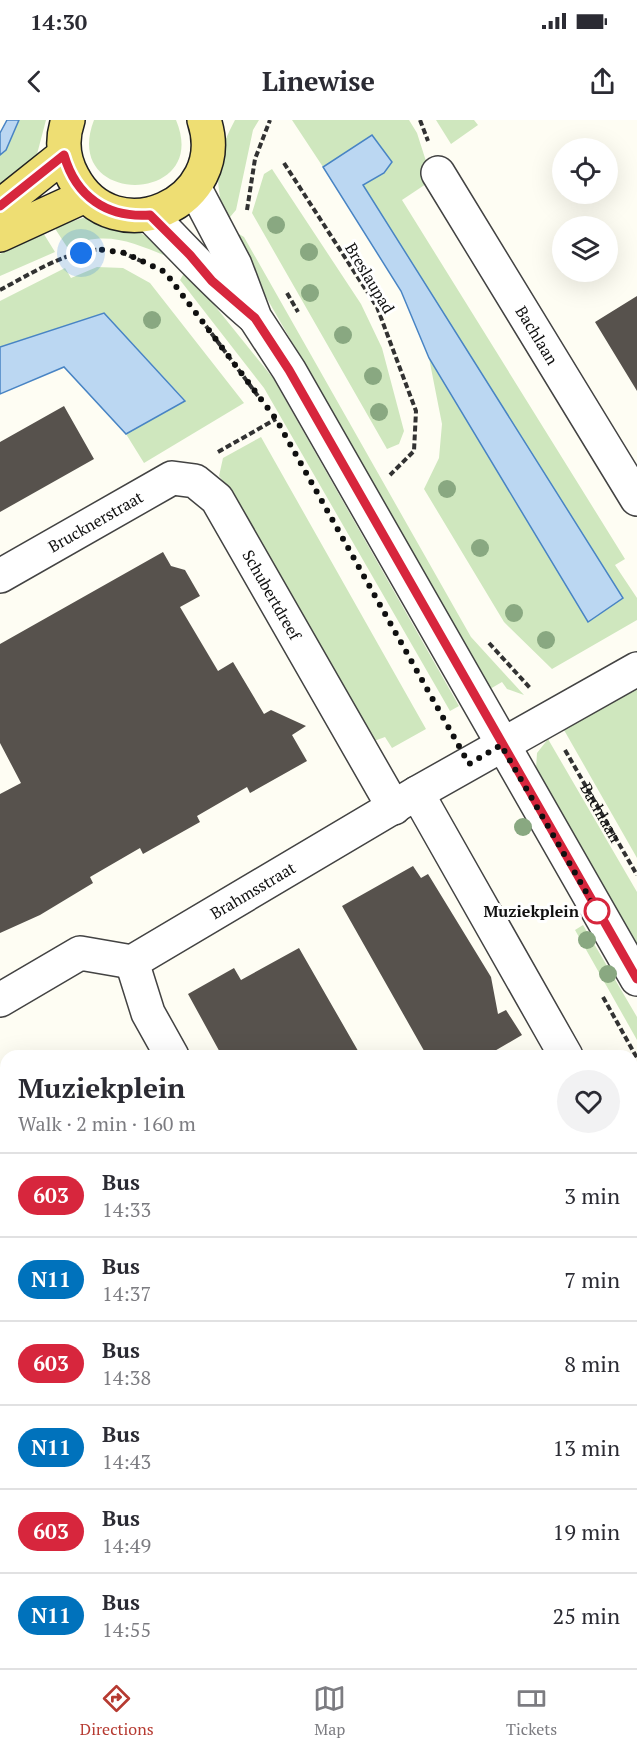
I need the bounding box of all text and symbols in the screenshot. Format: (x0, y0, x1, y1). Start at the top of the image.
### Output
text: 14:30 (30, 7, 87, 36)
text: Linewise (262, 63, 375, 99)
icon: back (18, 65, 51, 98)
icon: share (586, 65, 619, 98)
map controls (552, 138, 618, 282)
button: locate (552, 138, 618, 204)
button: layers (552, 216, 618, 282)
your location (66, 238, 96, 268)
street label: Breslaupad (340, 238, 400, 318)
street label: Bachlaan (511, 302, 564, 369)
street label: Brucknerstraat (44, 486, 147, 557)
street label: Schubertdreef (237, 546, 307, 645)
street label: Bachlaan (575, 779, 627, 847)
street label: Brahmsstraat (206, 857, 299, 924)
marker: Muziekplein (584, 898, 610, 924)
place label: Muziekplein (483, 900, 580, 922)
text: Muziekplein (18, 1069, 185, 1106)
button: heart (557, 1070, 620, 1133)
text: Walk · 2 min · 160 m (18, 1110, 196, 1137)
text: Bus (102, 1167, 140, 1196)
text: 603 (33, 1181, 69, 1209)
text: 3 min (564, 1181, 620, 1210)
text: 14:33 (102, 1196, 151, 1223)
text: Bus (102, 1251, 140, 1280)
text: N11 (31, 1265, 71, 1293)
text: 7 min (564, 1265, 620, 1294)
text: 14:37 (102, 1280, 151, 1307)
text: Bus (102, 1335, 140, 1364)
text: 603 (33, 1349, 69, 1377)
text: 8 min (564, 1349, 620, 1378)
text: 14:38 (102, 1364, 151, 1391)
text: Bus (102, 1419, 140, 1448)
text: N11 (31, 1433, 71, 1461)
text: 13 min (553, 1433, 620, 1462)
text: 14:43 (102, 1448, 151, 1475)
text: Bus (102, 1503, 140, 1532)
text: 603 (33, 1517, 69, 1545)
text: 19 min (553, 1517, 620, 1546)
text: 14:49 (102, 1532, 151, 1559)
text: Bus (102, 1587, 140, 1616)
text: N11 (31, 1601, 71, 1629)
text: 25 min (553, 1601, 620, 1630)
text: 14:55 (102, 1616, 151, 1643)
tab: Directions (80, 1682, 154, 1740)
tab: Map (313, 1682, 346, 1740)
tab: Tickets (506, 1682, 557, 1740)

